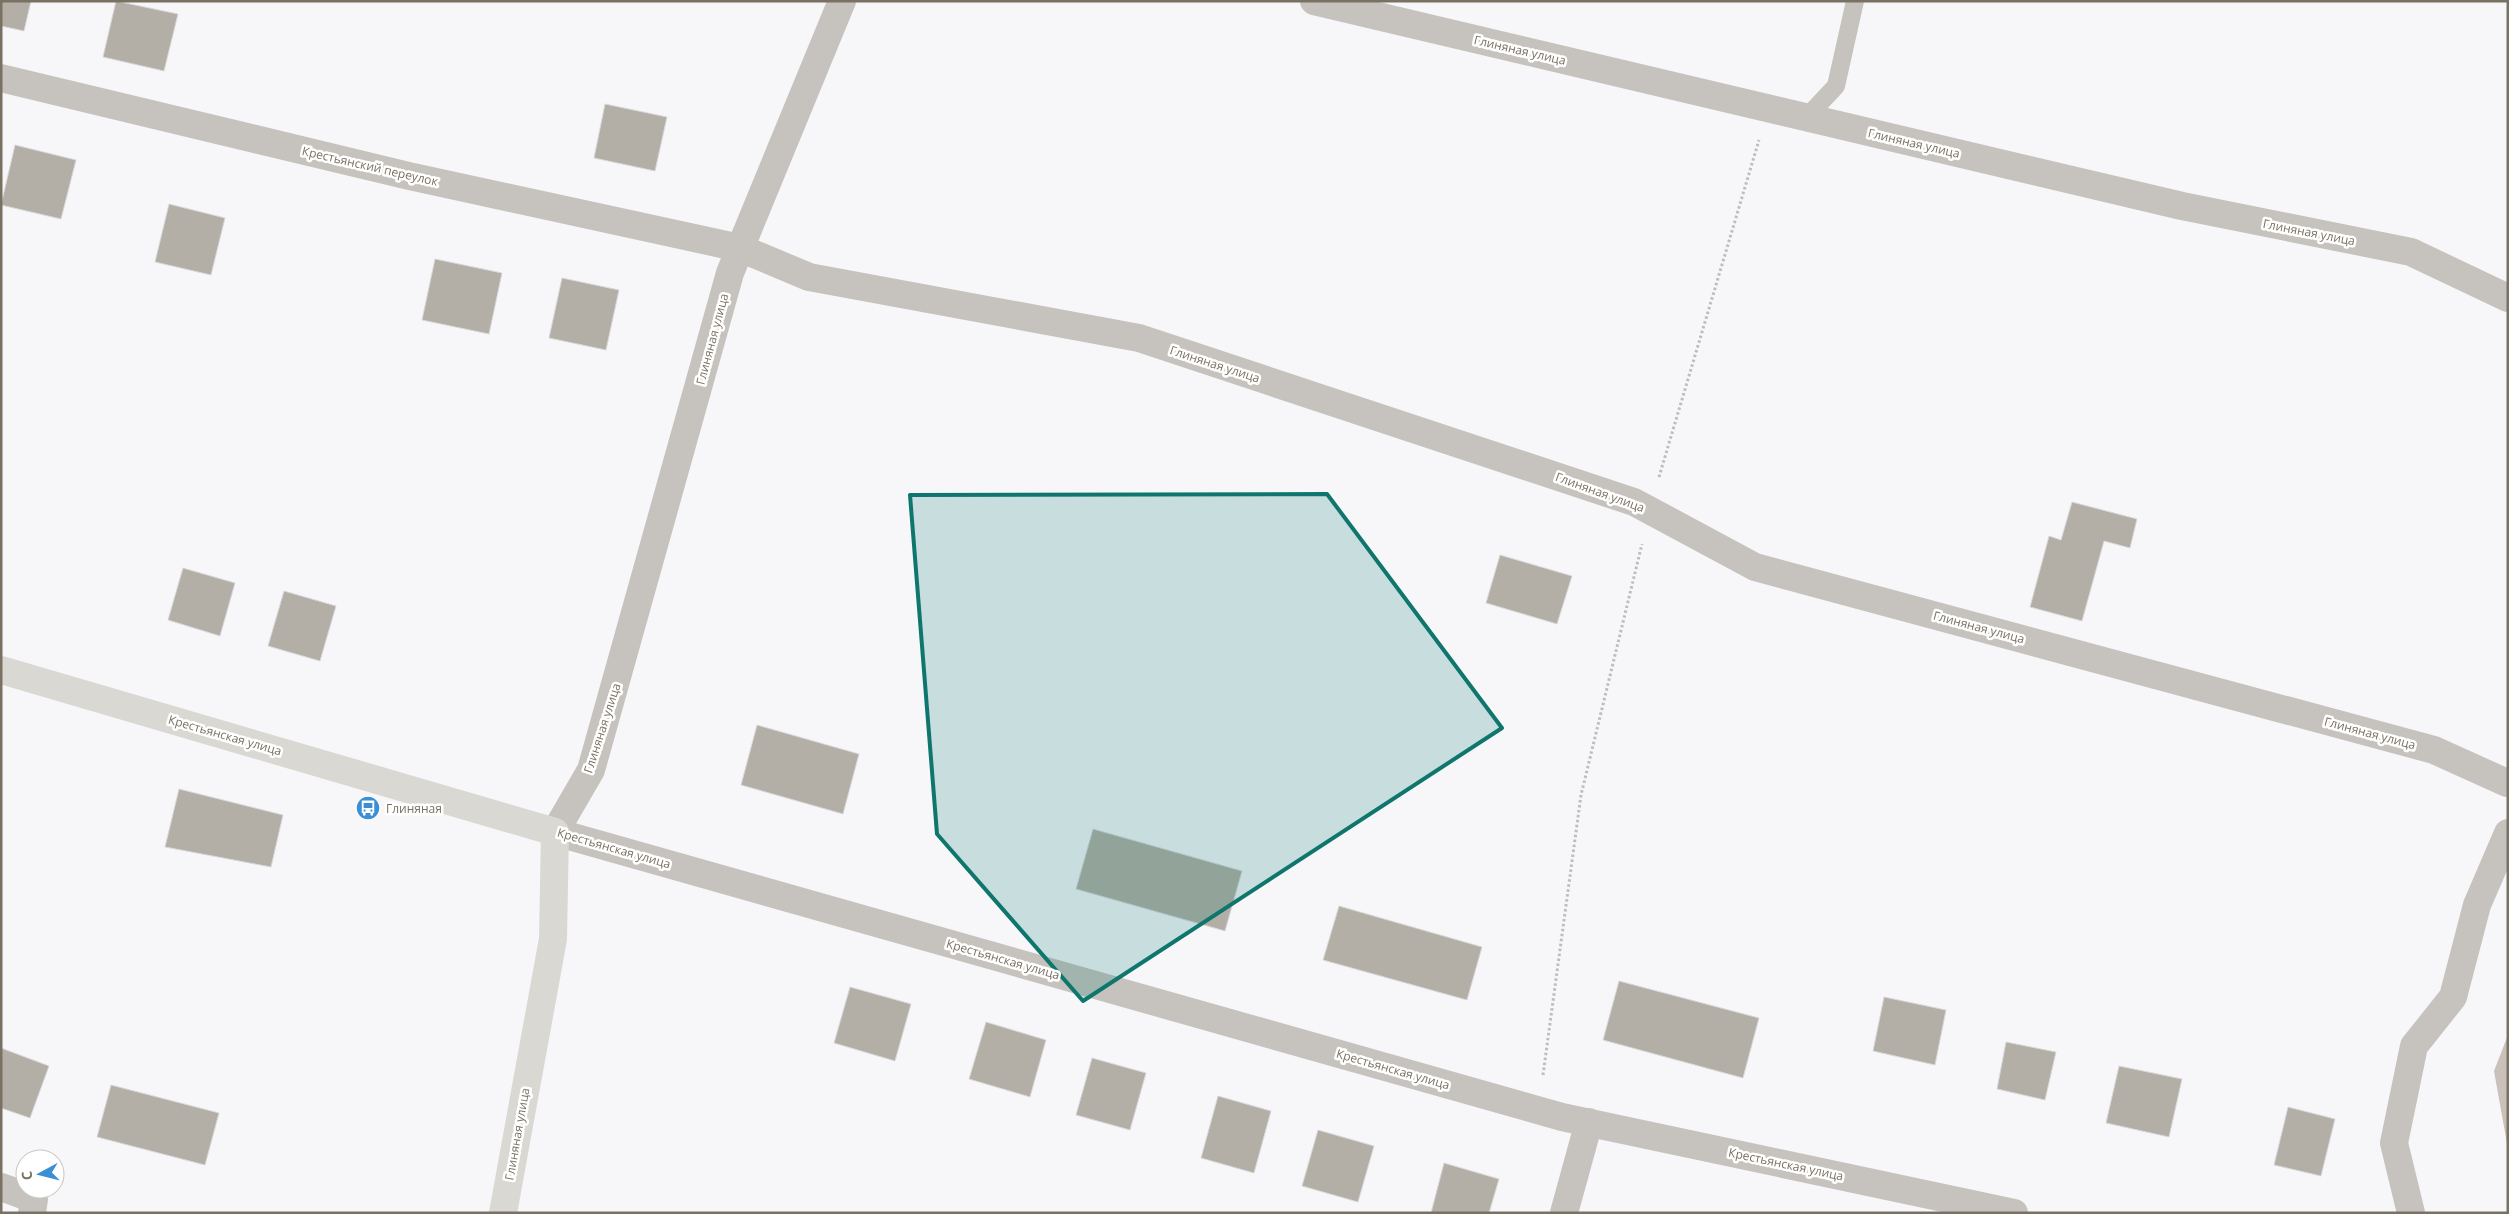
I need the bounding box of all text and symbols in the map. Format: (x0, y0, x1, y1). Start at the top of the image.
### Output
street label: Глиняная улица (1472, 31, 1568, 69)
street label: Глиняная улица (1866, 124, 1962, 162)
street label: Крестьянский переулок (300, 142, 440, 190)
street label: Глиняная улица (2261, 215, 2357, 249)
street label: Глиняная улица (692, 292, 732, 386)
street label: Глиняная улица (1168, 341, 1262, 387)
street label: Глиняная улица (1553, 468, 1647, 516)
street label: Глиняная улица (1932, 607, 2026, 647)
street label: Глиняная улица (579, 681, 625, 775)
street label: Крестьянская улица (166, 711, 284, 759)
street label: Глиняная улица (2323, 713, 2417, 753)
bus stop icon: Глиняная (355, 795, 381, 821)
place label: Глиняная (386, 800, 442, 817)
street label: Крестьянская улица (555, 824, 673, 872)
street label: Крестьянская улица (944, 935, 1062, 983)
street label: Крестьянская улица (1334, 1045, 1452, 1093)
street label: Глиняная улица (500, 1086, 534, 1182)
street label: Крестьянская улица (1727, 1144, 1845, 1184)
north arrow (15, 1149, 65, 1199)
text: С (17, 1170, 37, 1181)

